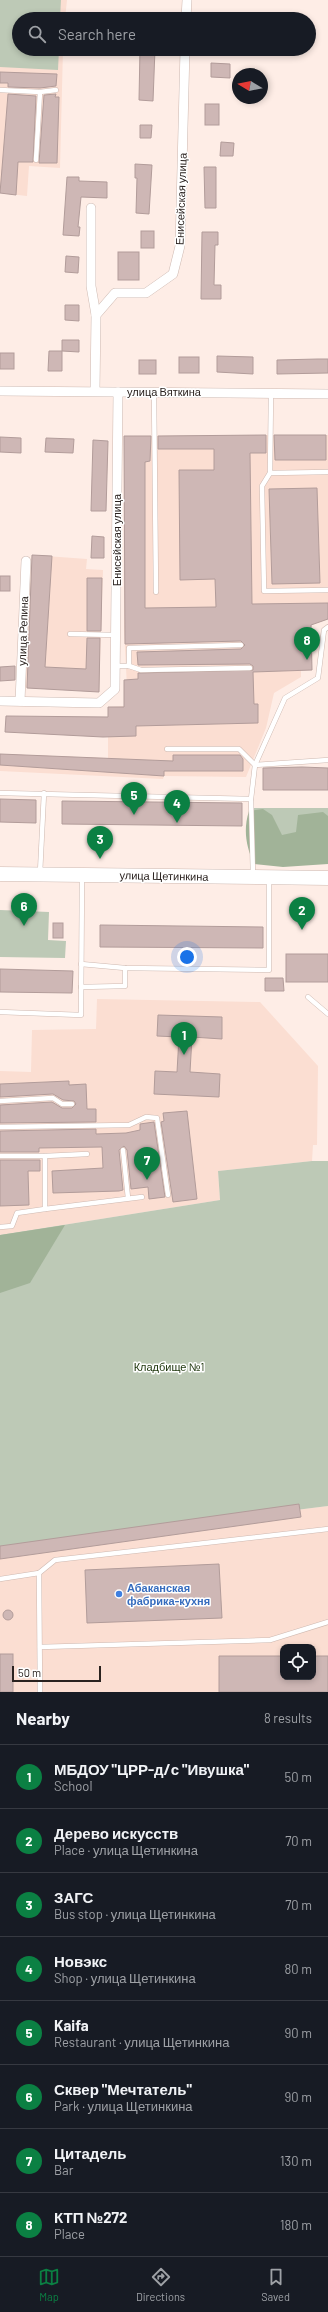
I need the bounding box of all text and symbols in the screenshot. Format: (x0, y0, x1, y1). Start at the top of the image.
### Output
search box (12, 12, 316, 56)
icon: search (26, 23, 48, 45)
text: Search here (58, 25, 136, 43)
north arrow (232, 68, 268, 104)
street label: Енисейская улица (172, 152, 189, 245)
street label: улица Вяткина (127, 385, 202, 398)
street label: Енисейская улица (110, 493, 123, 586)
street label: улица Репина (15, 595, 30, 666)
pin: 8 (294, 627, 320, 660)
pin: 5 (121, 782, 147, 815)
pin: 4 (164, 790, 190, 823)
pin: 3 (87, 826, 113, 859)
street label: улица Щетинкина (119, 868, 209, 883)
pin: 6 (11, 893, 37, 926)
pin: 2 (289, 897, 315, 930)
your location (177, 947, 197, 967)
pin: 1 (171, 1022, 197, 1055)
pin: 7 (134, 1147, 160, 1180)
park label: Кладбище №1 (134, 1360, 204, 1373)
place label: Абаканская фабрика-кухня (127, 1581, 210, 1607)
marker: Абаканская фабрика-кухня (114, 1589, 124, 1599)
map controls (280, 1644, 316, 1680)
button: locate (280, 1644, 316, 1680)
scale bar (12, 1664, 101, 1683)
text: 50 m (18, 1666, 41, 1679)
text: Nearby (16, 1708, 70, 1728)
text: 8 results (264, 1710, 312, 1726)
text: МБДОУ "ЦРР-д/с "Ивушка" (54, 1760, 249, 1778)
text: 1 (27, 1769, 31, 1785)
text: 50 m (285, 1769, 312, 1785)
text: School (54, 1778, 92, 1794)
text: Дерево искусств (54, 1824, 178, 1842)
text: 2 (25, 1833, 33, 1849)
text: 70 m (285, 1833, 312, 1849)
text: Place · улица Щетинкина (54, 1842, 198, 1858)
text: ЗАГС (54, 1888, 93, 1906)
text: 3 (25, 1897, 33, 1913)
text: 70 m (285, 1897, 312, 1913)
text: Bus stop · улица Щетинкина (54, 1906, 216, 1922)
text: Новэкс (54, 1952, 107, 1970)
text: 4 (25, 1961, 33, 1977)
text: 80 m (285, 1961, 312, 1977)
text: Shop · улица Щетинкина (54, 1970, 196, 1986)
text: Kaifa (54, 2016, 89, 2034)
text: 5 (25, 2025, 33, 2041)
text: 90 m (285, 2025, 312, 2041)
text: Restaurant · улица Щетинкина (54, 2034, 229, 2050)
text: Сквер "Мечтатель" (54, 2080, 192, 2098)
text: 6 (26, 2089, 32, 2105)
text: 90 m (285, 2089, 312, 2105)
text: Park · улица Щетинкина (54, 2098, 193, 2114)
text: Цитадель (54, 2144, 126, 2162)
text: 7 (26, 2153, 32, 2169)
text: 130 m (280, 2153, 312, 2169)
text: Bar (54, 2162, 73, 2178)
text: КТП №272 (54, 2208, 127, 2226)
text: 8 (25, 2217, 33, 2233)
text: 180 m (280, 2217, 312, 2233)
text: Place (54, 2226, 85, 2242)
tab: Map (38, 2266, 60, 2303)
tab: Directions (136, 2266, 185, 2303)
tab: Saved (261, 2266, 290, 2303)

